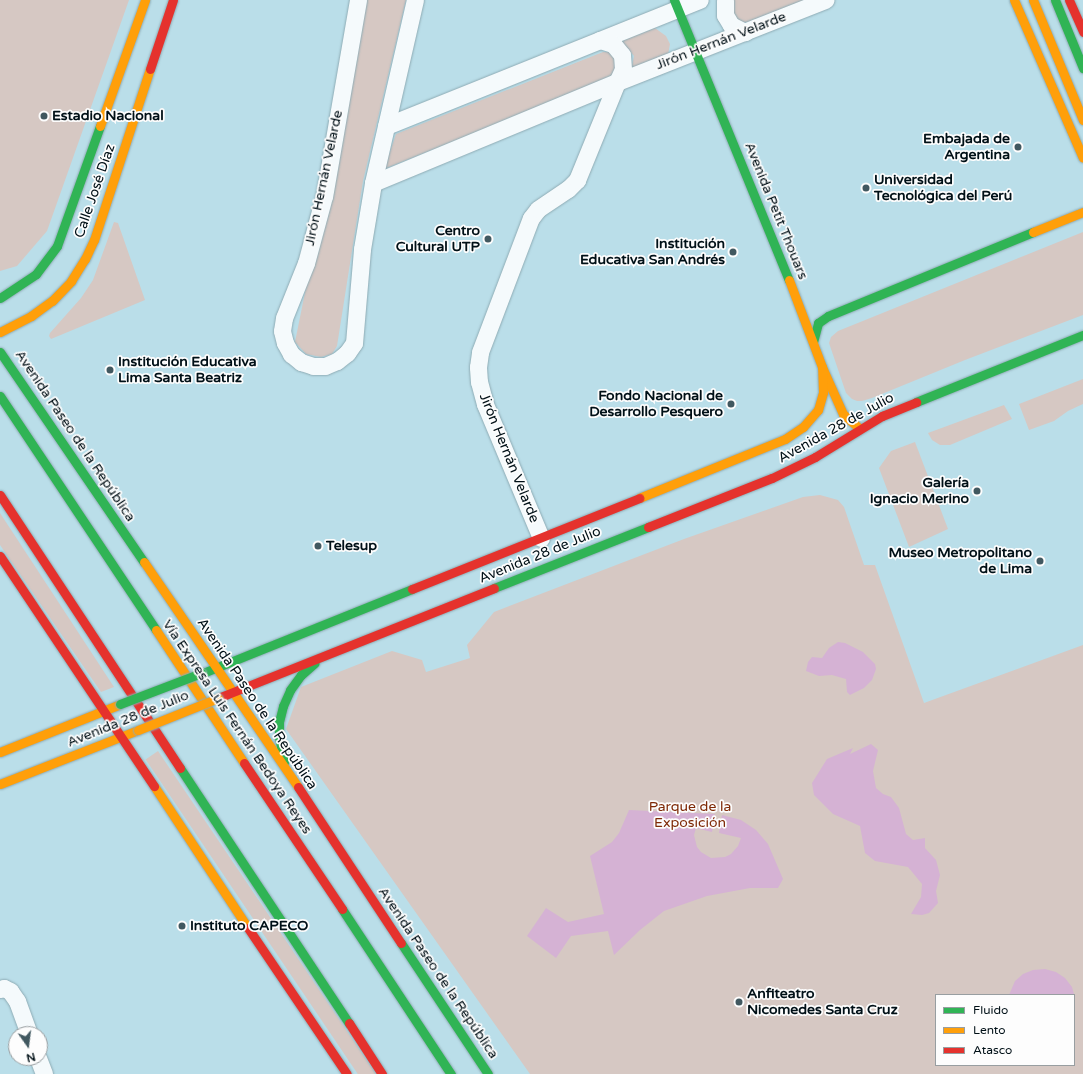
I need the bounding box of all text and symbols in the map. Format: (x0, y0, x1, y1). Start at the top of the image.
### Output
street label: Jirón Hernán Velarde (653, 8, 789, 74)
place label: Estadio Nacional (52, 108, 164, 124)
street label: Jirón Hernán Velarde (301, 109, 347, 247)
marker: Estadio Nacional (39, 111, 49, 121)
place label: Embajada de Argentina (923, 131, 1010, 164)
street label: Avenida Petit Thouars (741, 140, 811, 282)
street label: Calle José Díaz (71, 142, 119, 240)
marker: Embajada de Argentina (1013, 142, 1023, 152)
place label: Universidad Tecnológica del Perú (874, 172, 1012, 204)
marker: Universidad Tecnológica del Perú (861, 183, 871, 193)
place label: Centro Cultural UTP (396, 223, 480, 256)
marker: Centro Cultural UTP (483, 234, 493, 244)
place label: Institución Educativa San Andrés (580, 236, 725, 268)
marker: Institución Educativa San Andrés (728, 247, 738, 257)
street label: Avenida Paseo de la República (11, 347, 139, 525)
place label: Institución Educativa Lima Santa Beatriz (118, 354, 257, 386)
marker: Institución Educativa Lima Santa Beatriz (105, 365, 115, 375)
place label: Fondo Nacional de Desarrollo Pesquero (589, 388, 723, 420)
street label: Avenida 28 de Julio (775, 389, 897, 467)
street label: Jirón Hernán Velarde (475, 391, 543, 525)
marker: Fondo Nacional de Desarrollo Pesquero (726, 399, 736, 409)
place label: Galería Ignacio Merino (870, 475, 969, 508)
marker: Galería Ignacio Merino (972, 486, 982, 496)
street label: Avenida 28 de Julio (477, 523, 603, 587)
place label: Telesup (326, 538, 377, 554)
marker: Telesup (313, 541, 323, 551)
place label: Museo Metropolitano de Lima (889, 545, 1032, 578)
marker: Museo Metropolitano de Lima (1035, 556, 1045, 566)
street label: Avenida Paseo de la República (193, 615, 321, 793)
street label: Vía Expresa Luis Fernán Bedoya Reyes (159, 617, 315, 837)
street label: Avenida 28 de Julio (65, 687, 191, 751)
park label: Parque de la Exposición (649, 799, 731, 832)
street label: Avenida Paseo de la República (374, 884, 502, 1062)
place label: Instituto CAPECO (190, 918, 308, 934)
marker: Instituto CAPECO (177, 921, 187, 931)
place label: Anfiteatro Nicomedes Santa Cruz (747, 986, 898, 1018)
legend (935, 994, 1075, 1066)
marker: Anfiteatro Nicomedes Santa Cruz (734, 997, 744, 1007)
text: Fluido (973, 1003, 1008, 1017)
text: Lento (973, 1023, 1006, 1037)
north arrow (8, 1026, 48, 1066)
text: Atasco (973, 1043, 1012, 1057)
text: N (25, 1050, 37, 1065)

